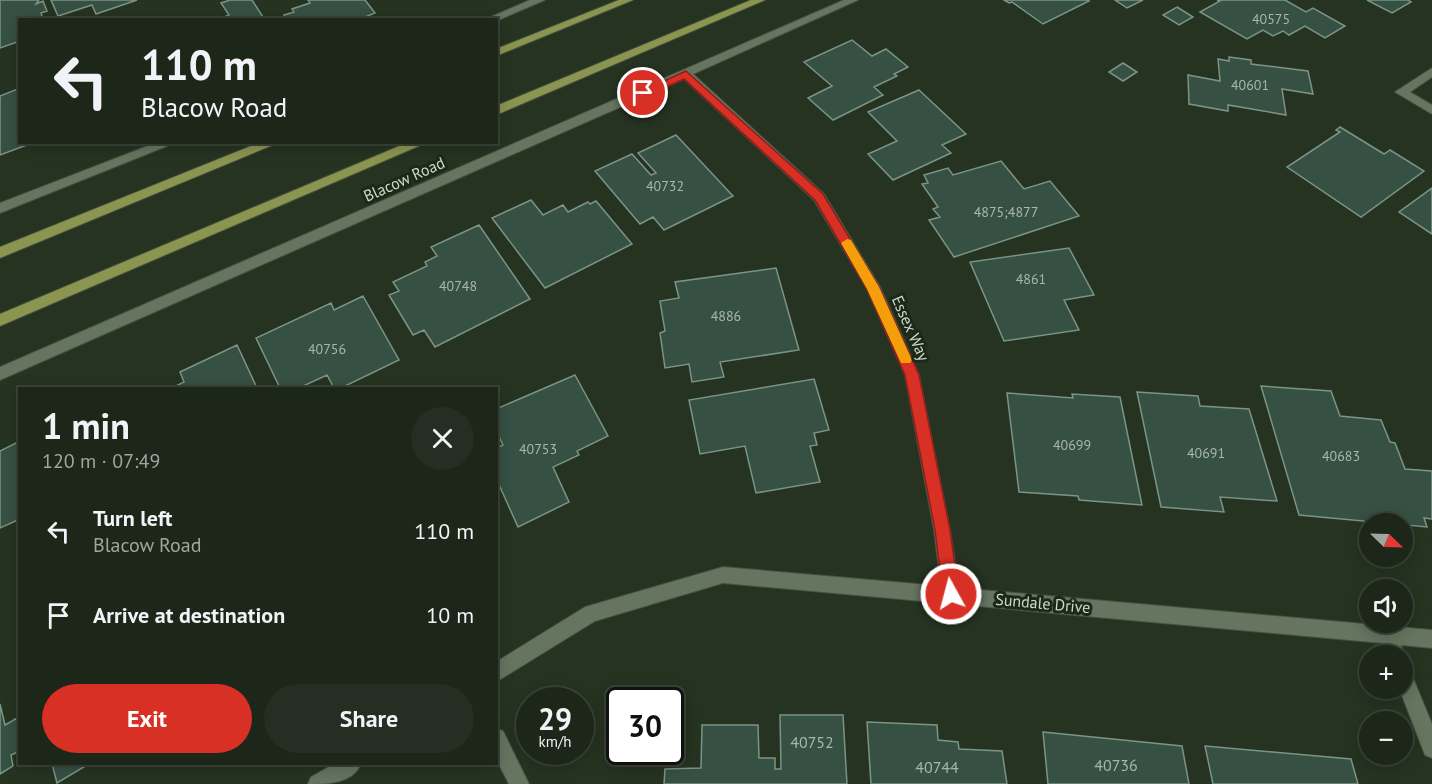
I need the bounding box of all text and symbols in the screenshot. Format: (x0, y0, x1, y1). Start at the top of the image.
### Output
house number: 40575 (1252, 10, 1290, 28)
text: 110 m (141, 37, 257, 92)
icon: left (42, 42, 120, 120)
pin (617, 67, 668, 118)
icon: arrive (626, 76, 659, 109)
house number: 40601 (1231, 76, 1269, 94)
text: Blacow Road (141, 90, 287, 124)
street label: Blacow Road (360, 152, 448, 206)
house number: 40732 (646, 177, 684, 195)
house number: 4875;4877 (974, 203, 1038, 221)
house number: 4861 (1016, 270, 1046, 288)
house number: 40748 (439, 277, 477, 295)
street label: Essex Way (888, 292, 934, 364)
house number: 4886 (711, 307, 741, 325)
house number: 40756 (308, 340, 346, 358)
text: 1 min (42, 402, 130, 449)
button: close (411, 407, 474, 470)
house number: 40699 (1053, 436, 1091, 454)
house number: 40753 (519, 440, 557, 458)
house number: 40691 (1187, 444, 1225, 462)
house number: 40683 (1322, 447, 1360, 465)
text: 120 m · 07:49 (42, 448, 160, 474)
text: Turn left (93, 504, 173, 532)
north arrow (1359, 513, 1413, 567)
map controls (1359, 513, 1413, 765)
icon: left (42, 515, 75, 548)
text: 110 m (414, 517, 474, 545)
text: Blacow Road (93, 532, 201, 558)
position arrow (919, 562, 983, 626)
button: sound (1359, 579, 1413, 633)
street label: Sundale Drive (995, 589, 1091, 617)
icon: arrive (42, 599, 75, 632)
text: Arrive at destination (93, 601, 285, 629)
text: 10 m (426, 601, 474, 629)
button: + (1359, 645, 1413, 699)
button: Exit (42, 684, 252, 753)
button: Share (264, 684, 474, 753)
speed limit sign: 30 (606, 687, 684, 765)
text: 29 (538, 699, 572, 738)
button: − (1359, 711, 1413, 765)
text: km/h (539, 732, 571, 751)
house number: 40752 (790, 732, 834, 752)
house number: 40736 (1094, 755, 1138, 775)
house number: 40744 (915, 757, 959, 777)

